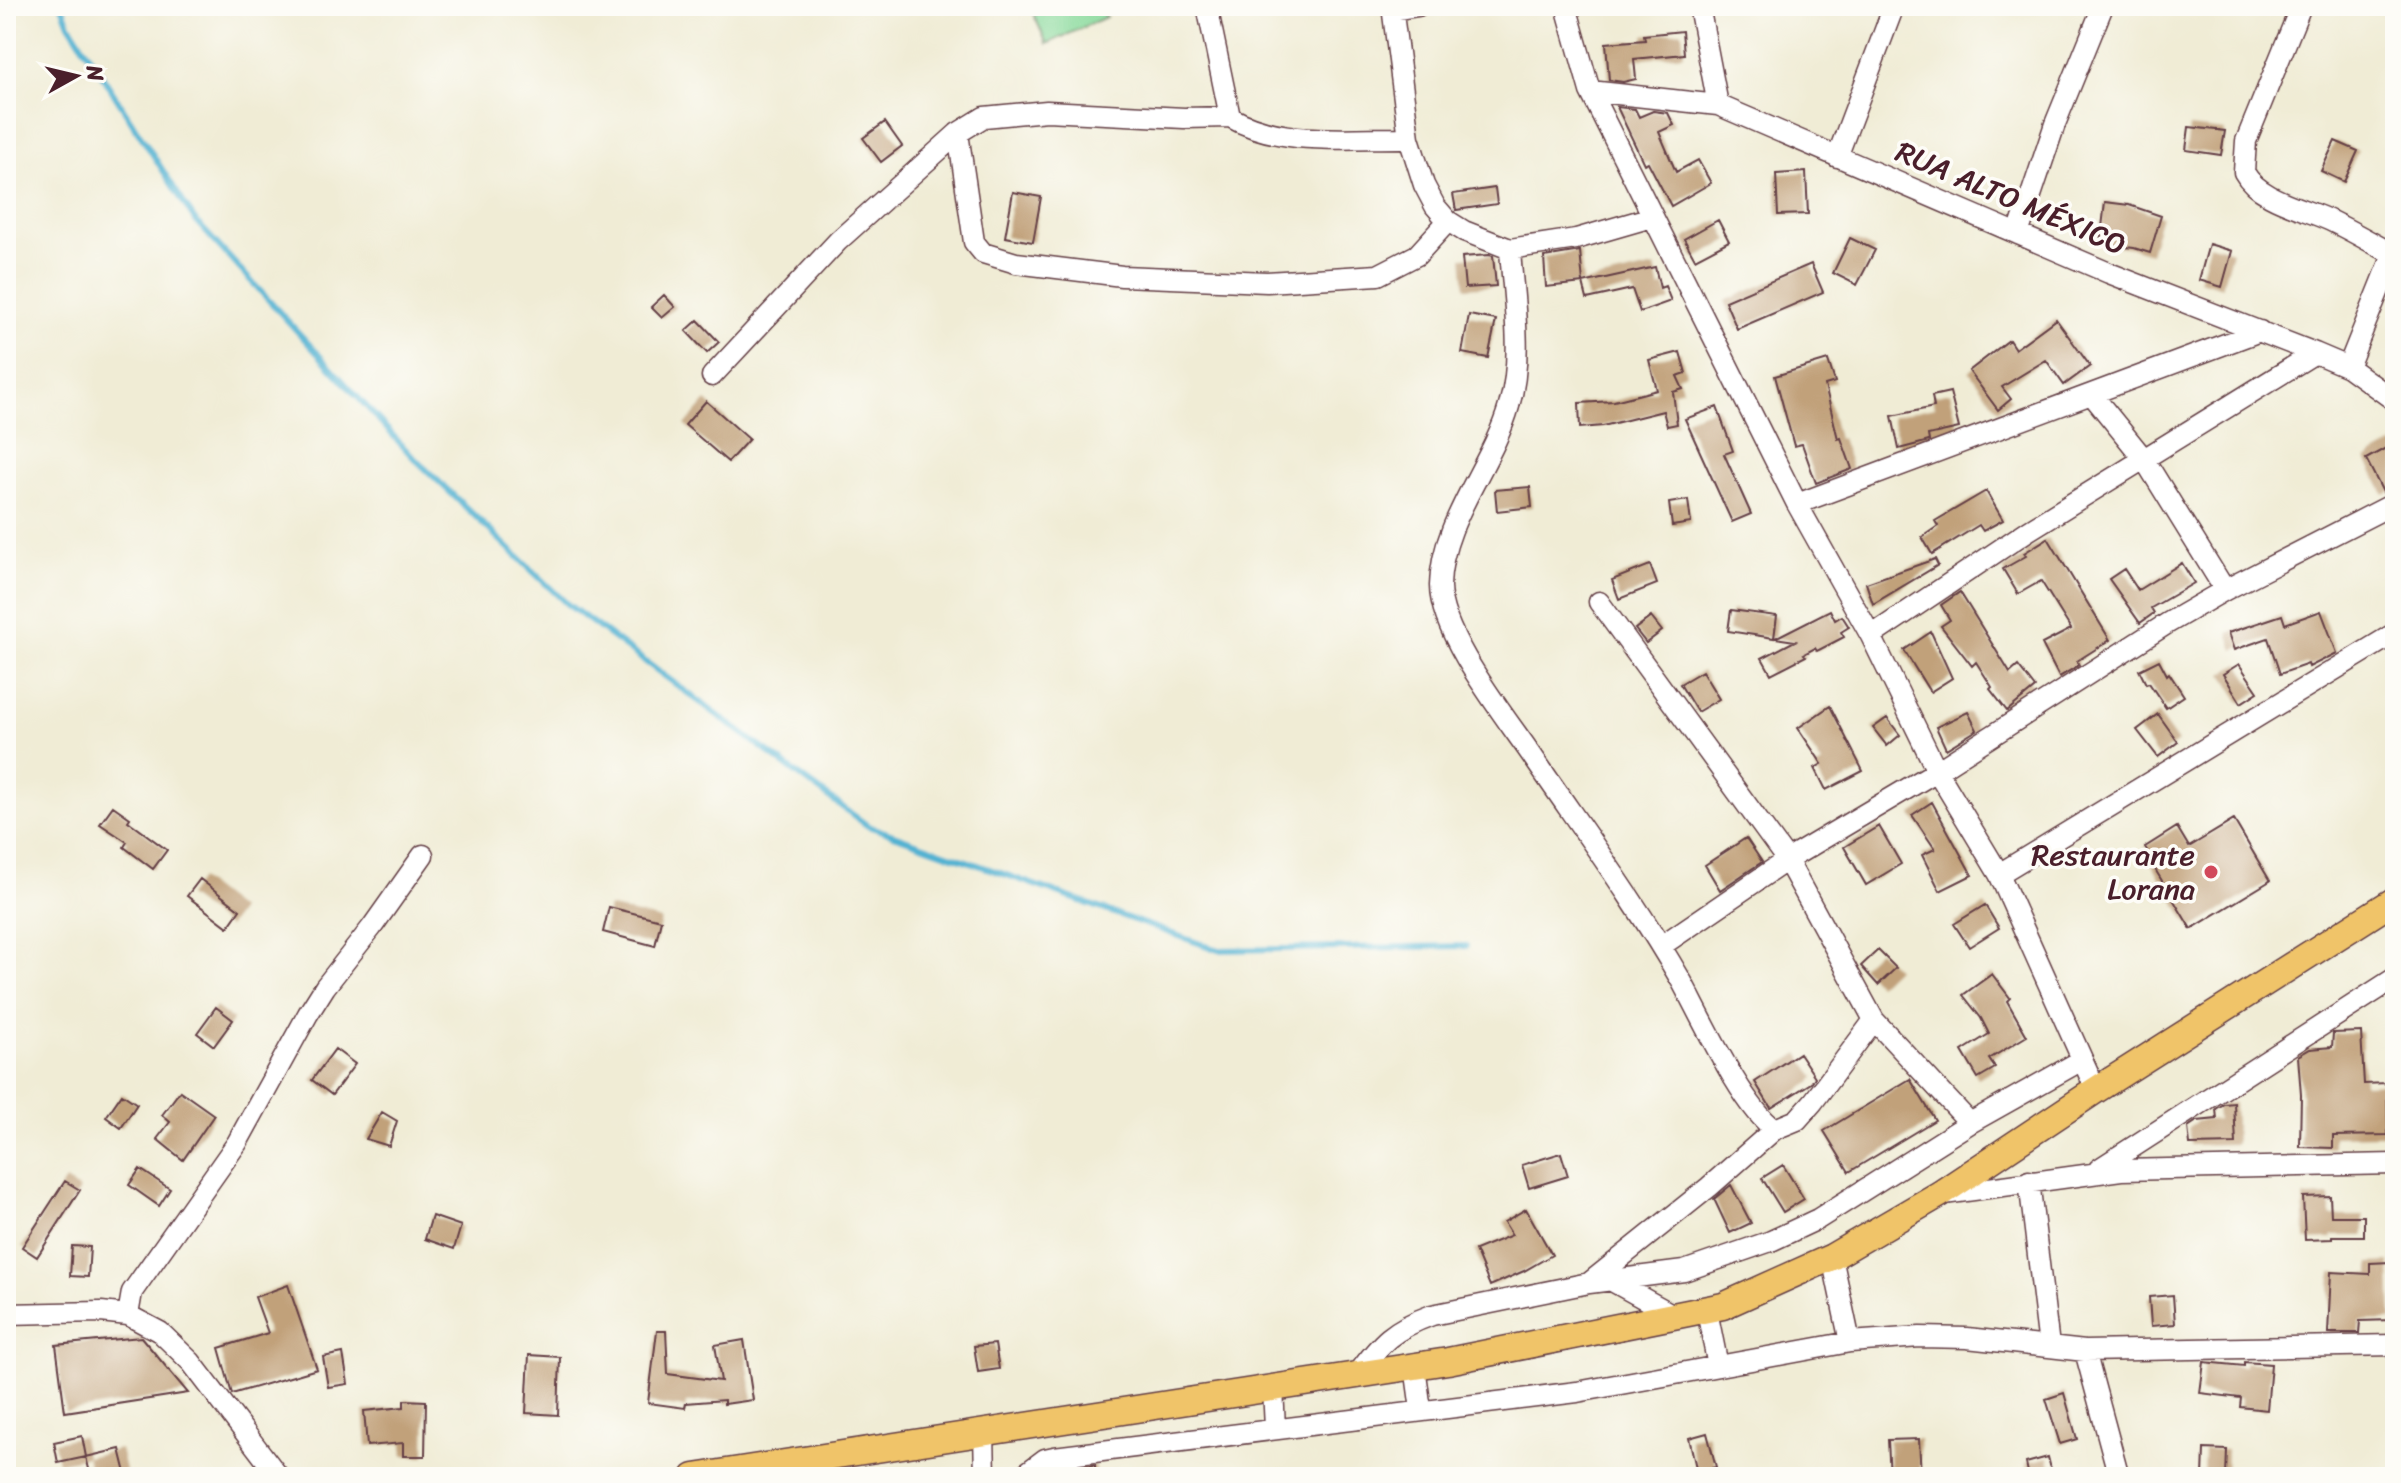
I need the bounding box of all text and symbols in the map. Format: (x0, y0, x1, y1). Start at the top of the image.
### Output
north arrow (36, 36, 116, 116)
text: N (75, 62, 116, 84)
street label: RUA ALTO MÉXICO (1887, 125, 2135, 271)
place label: Restaurante Lorana (2031, 828, 2195, 916)
marker: Restaurante Lorana (2202, 863, 2220, 881)

